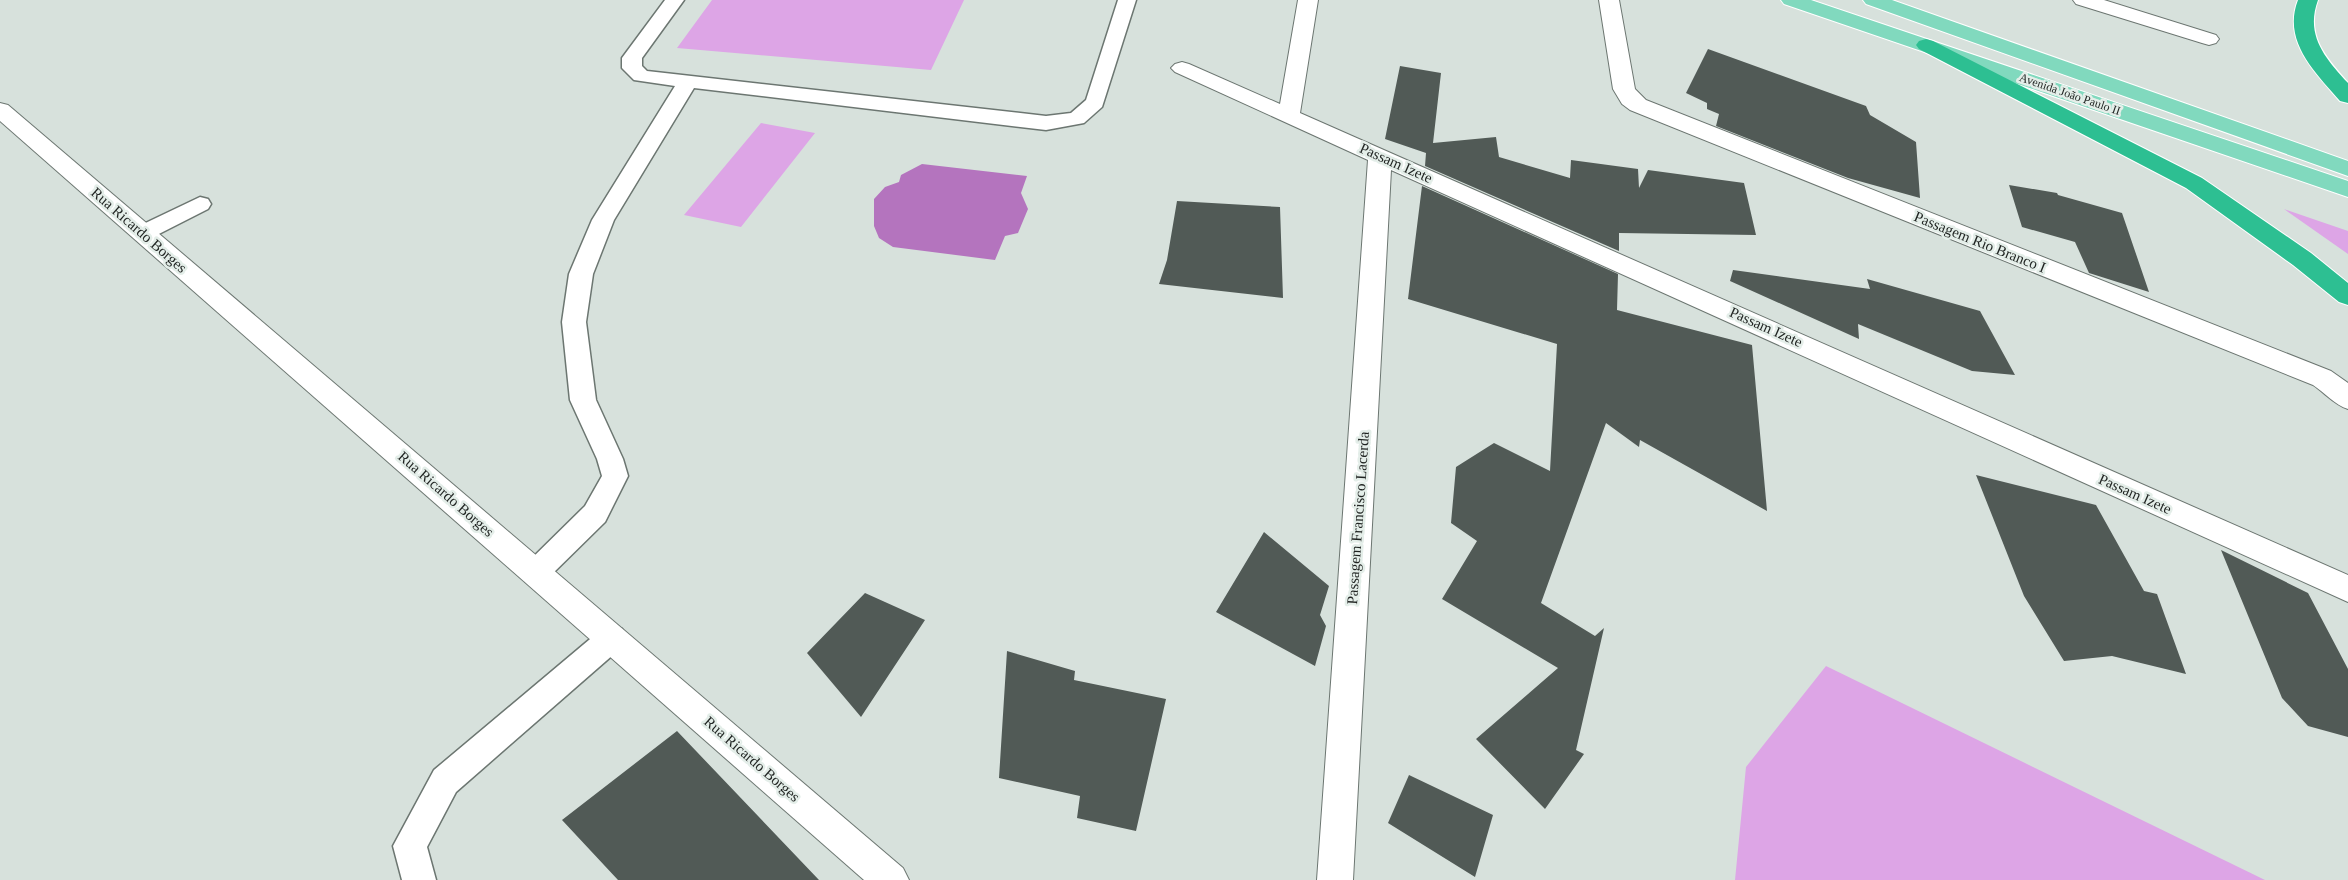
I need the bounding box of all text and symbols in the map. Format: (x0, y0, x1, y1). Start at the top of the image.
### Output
street label: Avenida João Paulo II (2018, 70, 2122, 118)
street label: Passam Izete (1357, 140, 1435, 186)
street label: Rua Ricardo Borges (88, 184, 190, 276)
street label: Passagem Rio Branco I (1912, 208, 2048, 276)
street label: Passam Izete (1727, 304, 1805, 350)
street label: Passagem Francisco Lacerda (1344, 431, 1372, 605)
street label: Rua Ricardo Borges (395, 448, 497, 540)
street label: Passam Izete (2096, 471, 2174, 517)
street label: Rua Ricardo Borges (701, 713, 803, 805)

